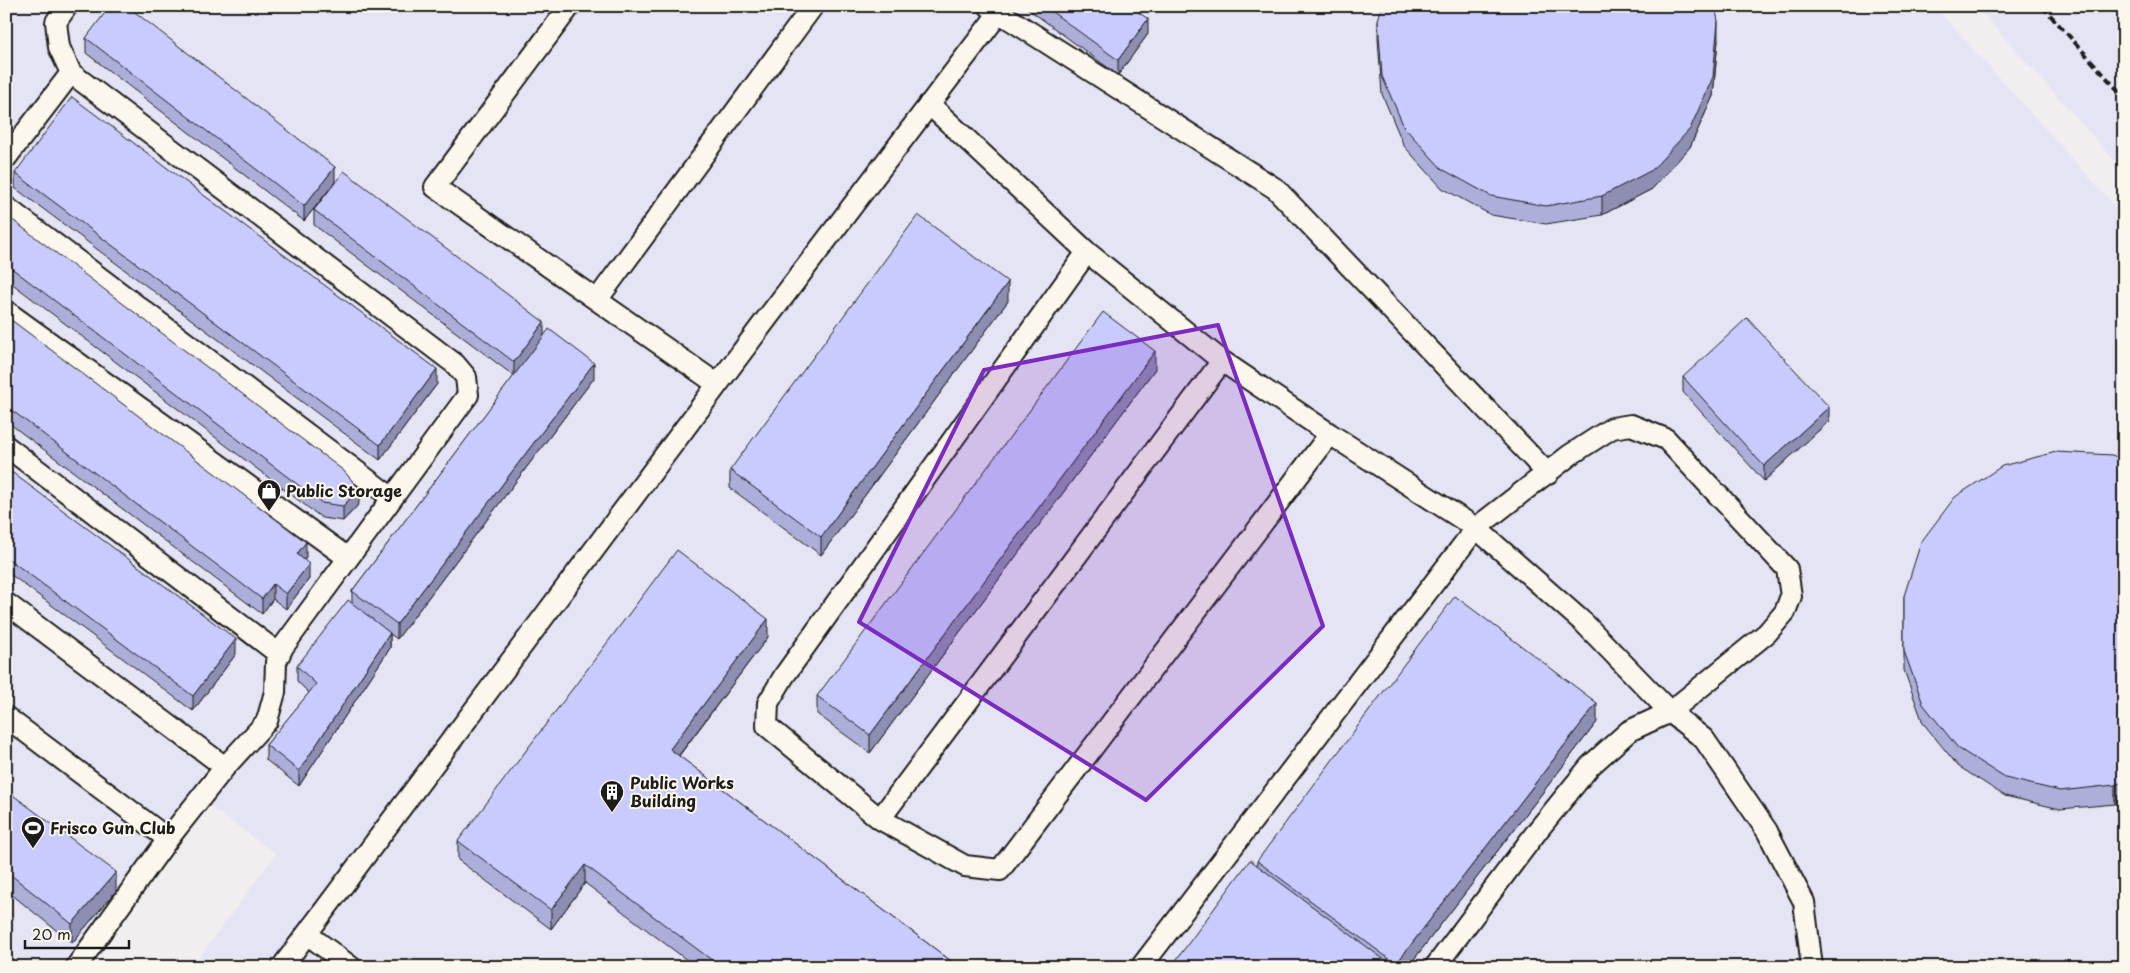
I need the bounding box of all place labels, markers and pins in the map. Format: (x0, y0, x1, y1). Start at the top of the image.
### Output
shop icon: Public Storage (256, 478, 282, 512)
place label: Public Storage (286, 478, 402, 502)
place label: Public Works Building (630, 770, 734, 812)
building icon: Public Works Building (599, 779, 625, 813)
sports icon: Frisco Gun Club (20, 815, 46, 849)
place label: Frisco Gun Club (50, 815, 175, 839)

